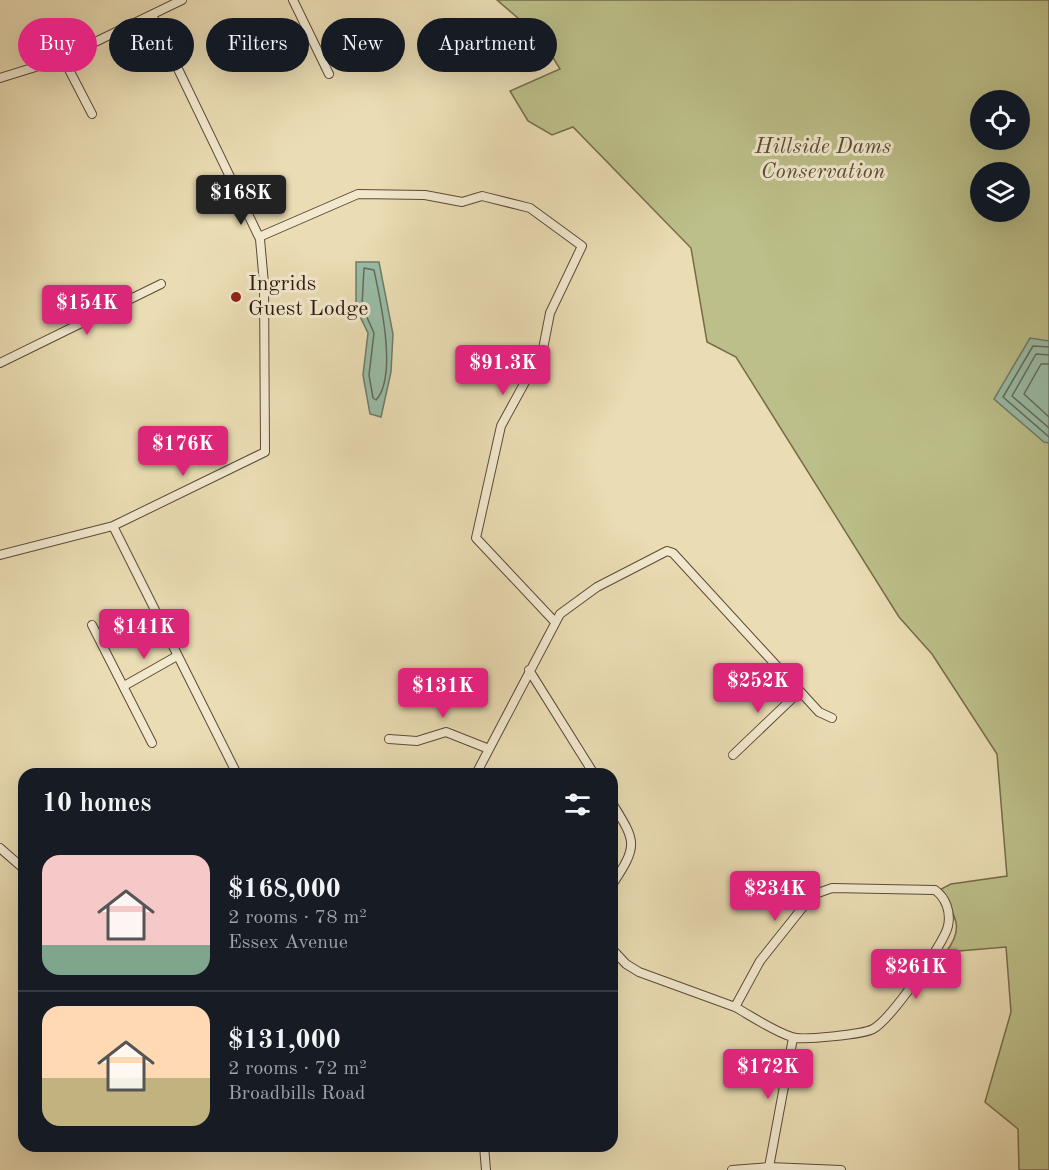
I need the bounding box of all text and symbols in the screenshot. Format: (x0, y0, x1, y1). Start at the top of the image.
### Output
chip: Buy (18, 18, 97, 72)
chip: Rent (109, 18, 194, 72)
chip: Filters (206, 18, 309, 72)
chip: New (321, 18, 405, 72)
chip: Apartment (417, 18, 557, 72)
map controls (970, 90, 1030, 222)
button: locate (970, 90, 1030, 150)
park label: Hillside Dams Conservation (754, 136, 891, 183)
button: layers (970, 162, 1030, 222)
pin: $168K (199, 175, 283, 226)
text: $168K (210, 184, 272, 204)
place label: Ingrids Guest Lodge (248, 273, 368, 320)
pin: $154K (45, 285, 129, 336)
marker: Ingrids Guest Lodge (229, 290, 243, 304)
text: $154K (56, 294, 118, 314)
pin: $91.3K (454, 345, 552, 396)
text: $91.3K (469, 354, 537, 374)
pin: $176K (141, 426, 225, 477)
text: $176K (152, 435, 214, 455)
pin: $141K (102, 609, 186, 660)
text: $141K (113, 618, 175, 638)
pin: $252K (716, 663, 800, 714)
pin: $131K (401, 668, 485, 719)
text: $252K (727, 672, 789, 692)
text: $131K (412, 677, 474, 697)
icon: filters (561, 788, 594, 821)
text: 10 homes (42, 791, 151, 817)
pin: $234K (733, 871, 817, 922)
text: $168,000 (228, 877, 341, 903)
icon: home (90, 879, 162, 951)
text: $234K (744, 880, 806, 900)
text: 2 rooms · 78 m² (228, 908, 367, 928)
text: Essex Avenue (228, 933, 348, 953)
pin: $261K (874, 949, 958, 1000)
text: $261K (885, 958, 947, 978)
text: $131,000 (228, 1028, 341, 1054)
icon: home (90, 1030, 162, 1102)
pin: $172K (726, 1049, 810, 1100)
text: $172K (737, 1058, 799, 1078)
text: 2 rooms · 72 m² (228, 1059, 367, 1079)
text: Broadbills Road (228, 1084, 366, 1104)

